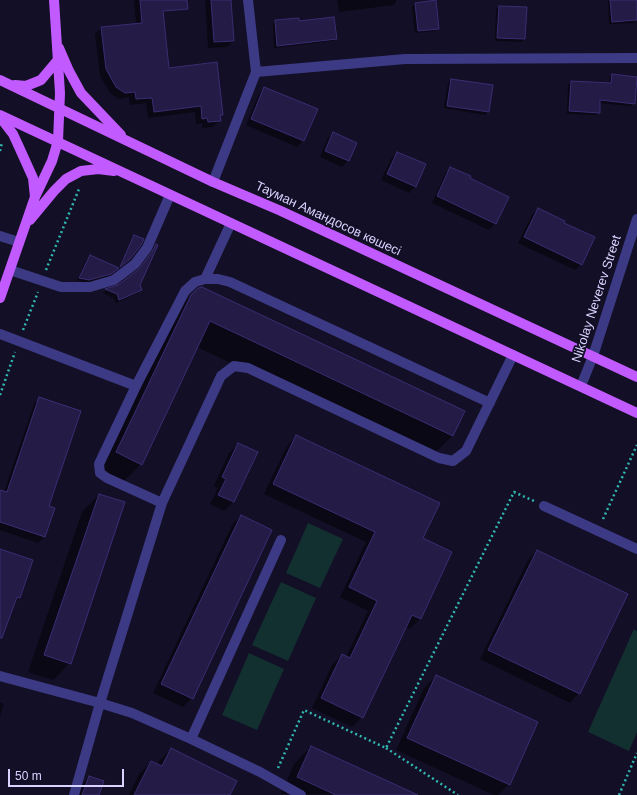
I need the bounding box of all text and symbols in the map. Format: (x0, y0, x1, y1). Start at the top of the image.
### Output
street label: Тауман Амандосов көшесі (253, 178, 403, 260)
street label: Nikolay Neverev Street (569, 233, 625, 365)
scale bar (10, 761, 126, 787)
text: 50 m (15, 769, 42, 783)

